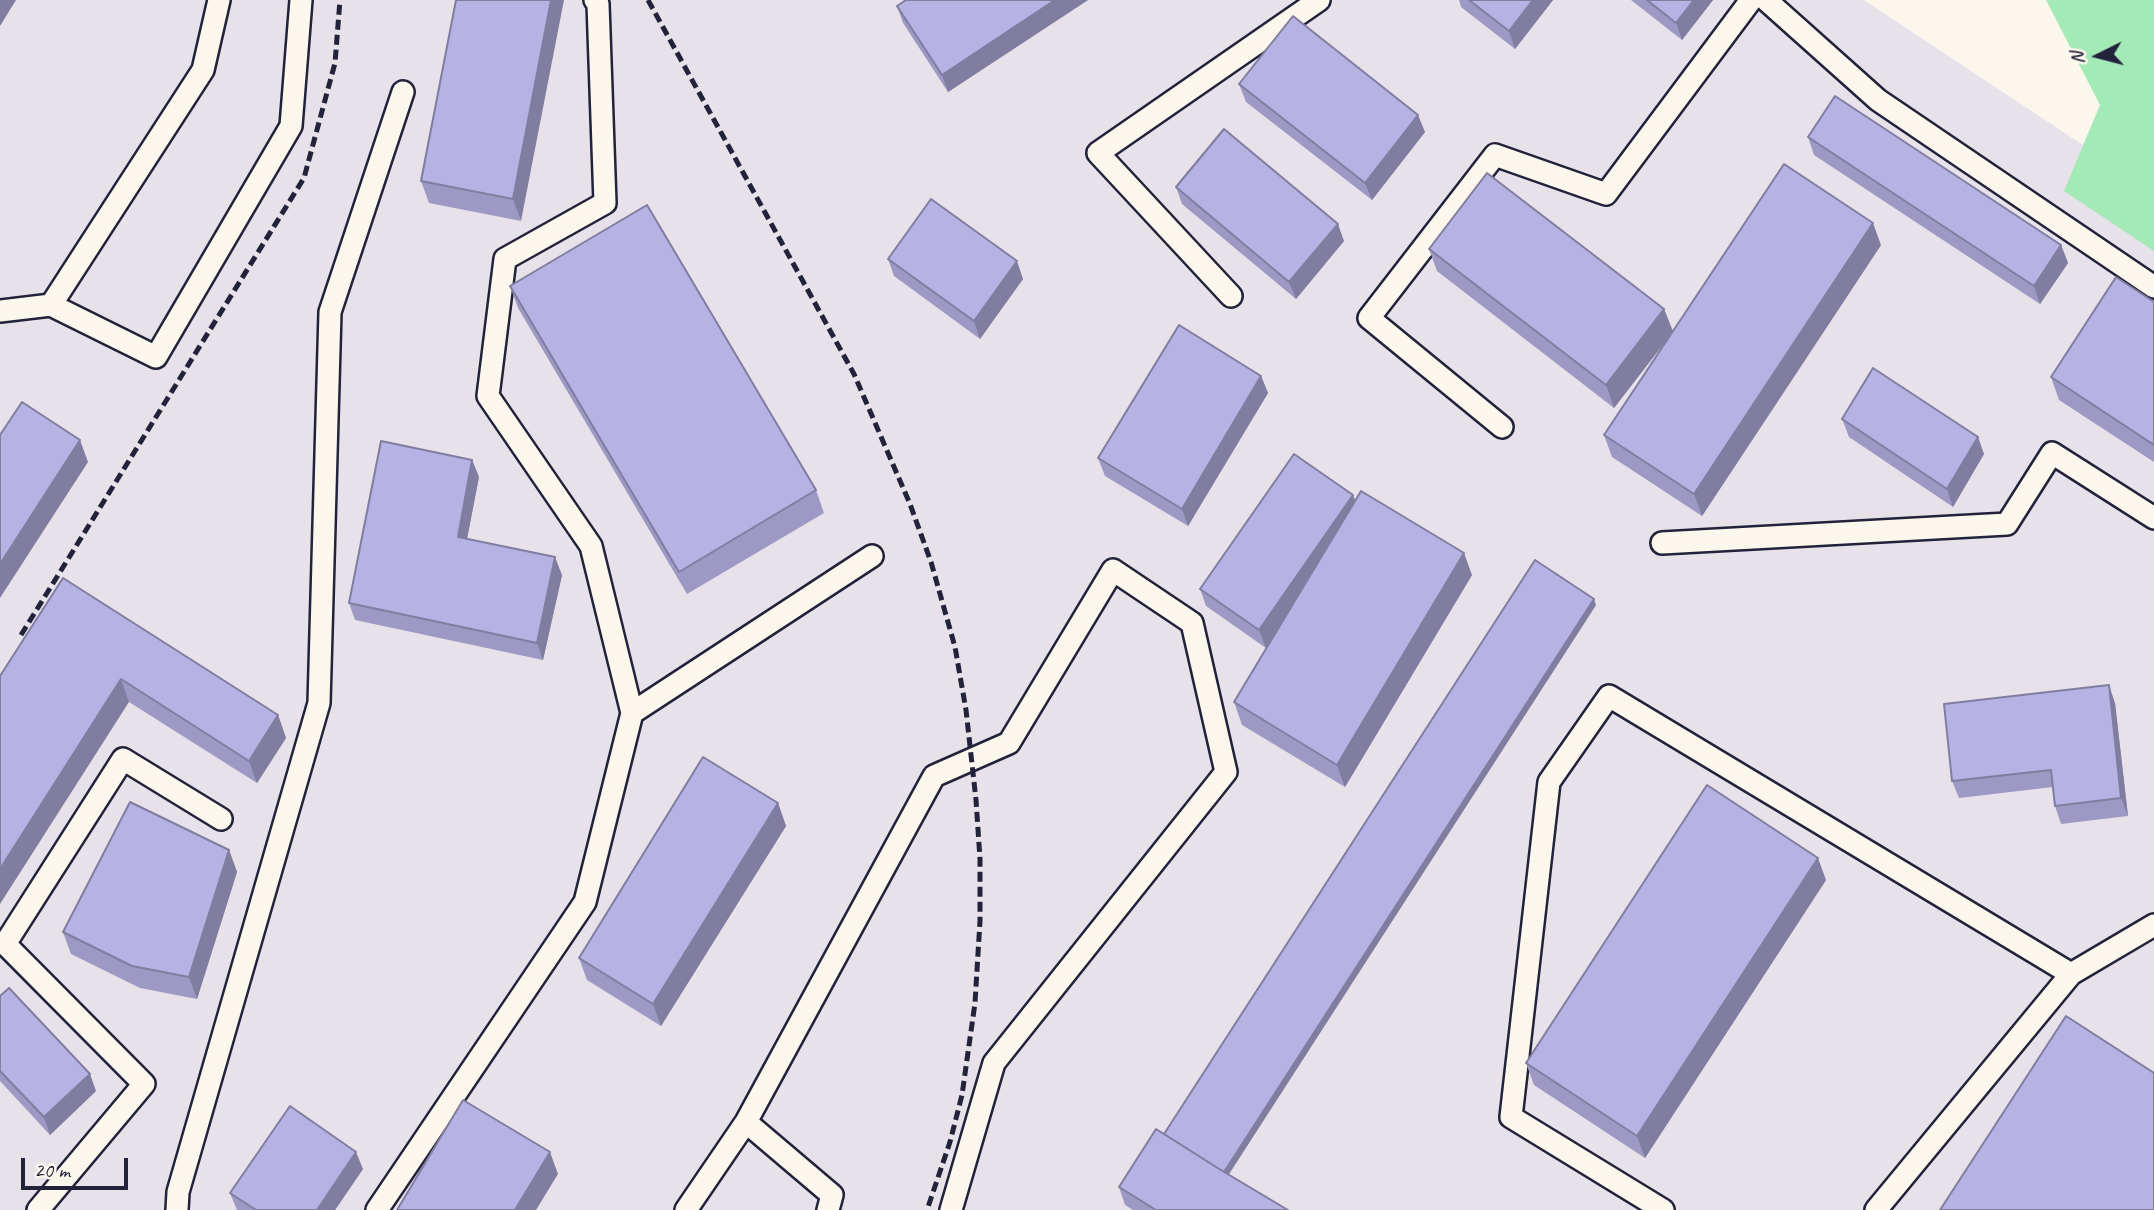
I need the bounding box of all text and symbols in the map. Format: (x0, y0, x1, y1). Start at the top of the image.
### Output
north arrow (2063, 21, 2133, 91)
text: N (2065, 51, 2090, 65)
scale bar (24, 1144, 131, 1188)
text: 20 m (34, 1157, 70, 1183)

